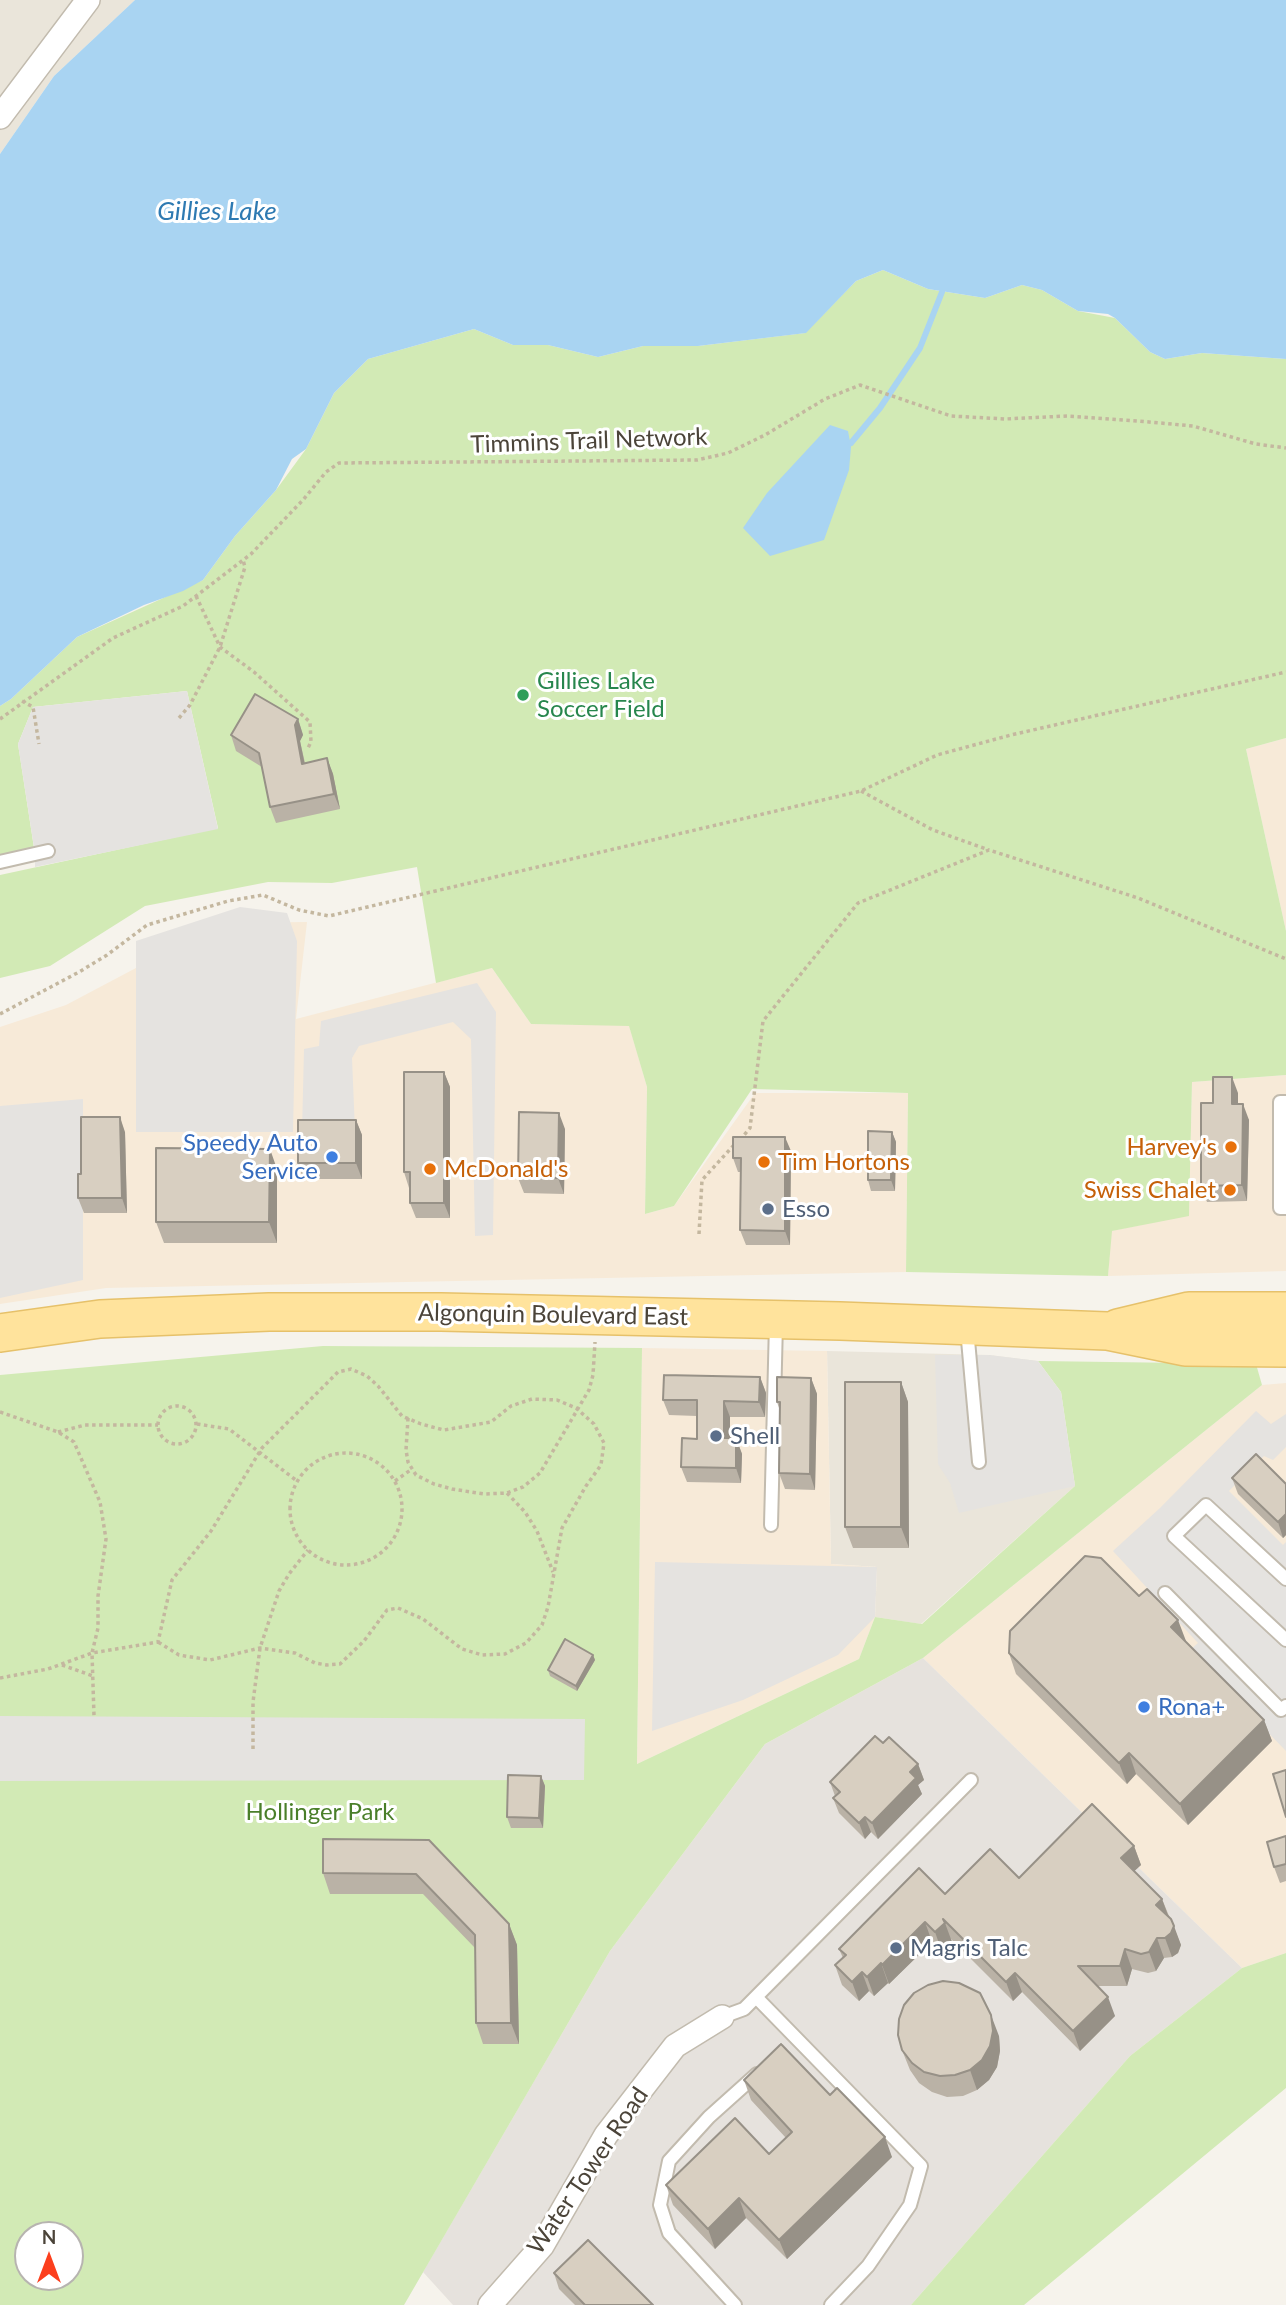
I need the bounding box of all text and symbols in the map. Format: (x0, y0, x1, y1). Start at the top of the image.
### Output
water label: Gillies Lake (157, 196, 277, 228)
street label: Timmins Trail Network (470, 422, 708, 460)
place label: Gillies Lake Soccer Field (537, 667, 665, 723)
marker: Gillies Lake Soccer Field (515, 687, 531, 703)
place label: Speedy Auto Service (183, 1129, 318, 1185)
place label: Harvey's (1127, 1133, 1217, 1161)
marker: Harvey's (1223, 1139, 1239, 1155)
place label: Tim Hortons (778, 1148, 910, 1176)
marker: Speedy Auto Service (324, 1149, 340, 1165)
marker: Tim Hortons (756, 1154, 772, 1170)
place label: McDonald's (444, 1155, 568, 1183)
marker: McDonald's (422, 1161, 438, 1177)
place label: Swiss Chalet (1084, 1176, 1216, 1204)
marker: Swiss Chalet (1222, 1182, 1238, 1198)
place label: Esso (782, 1195, 830, 1223)
marker: Esso (760, 1201, 776, 1217)
street label: Algonquin Boulevard East (418, 1298, 688, 1332)
place label: Shell (730, 1422, 780, 1450)
marker: Shell (708, 1428, 724, 1444)
place label: Rona+ (1158, 1693, 1225, 1721)
marker: Rona+ (1136, 1699, 1152, 1715)
park label: Hollinger Park (246, 1798, 394, 1826)
place label: Magris Talc (910, 1934, 1028, 1962)
marker: Magris Talc (888, 1940, 904, 1956)
street label: Water Tower Road (521, 2082, 655, 2260)
north arrow (14, 2221, 84, 2291)
text: N (42, 2225, 56, 2248)

